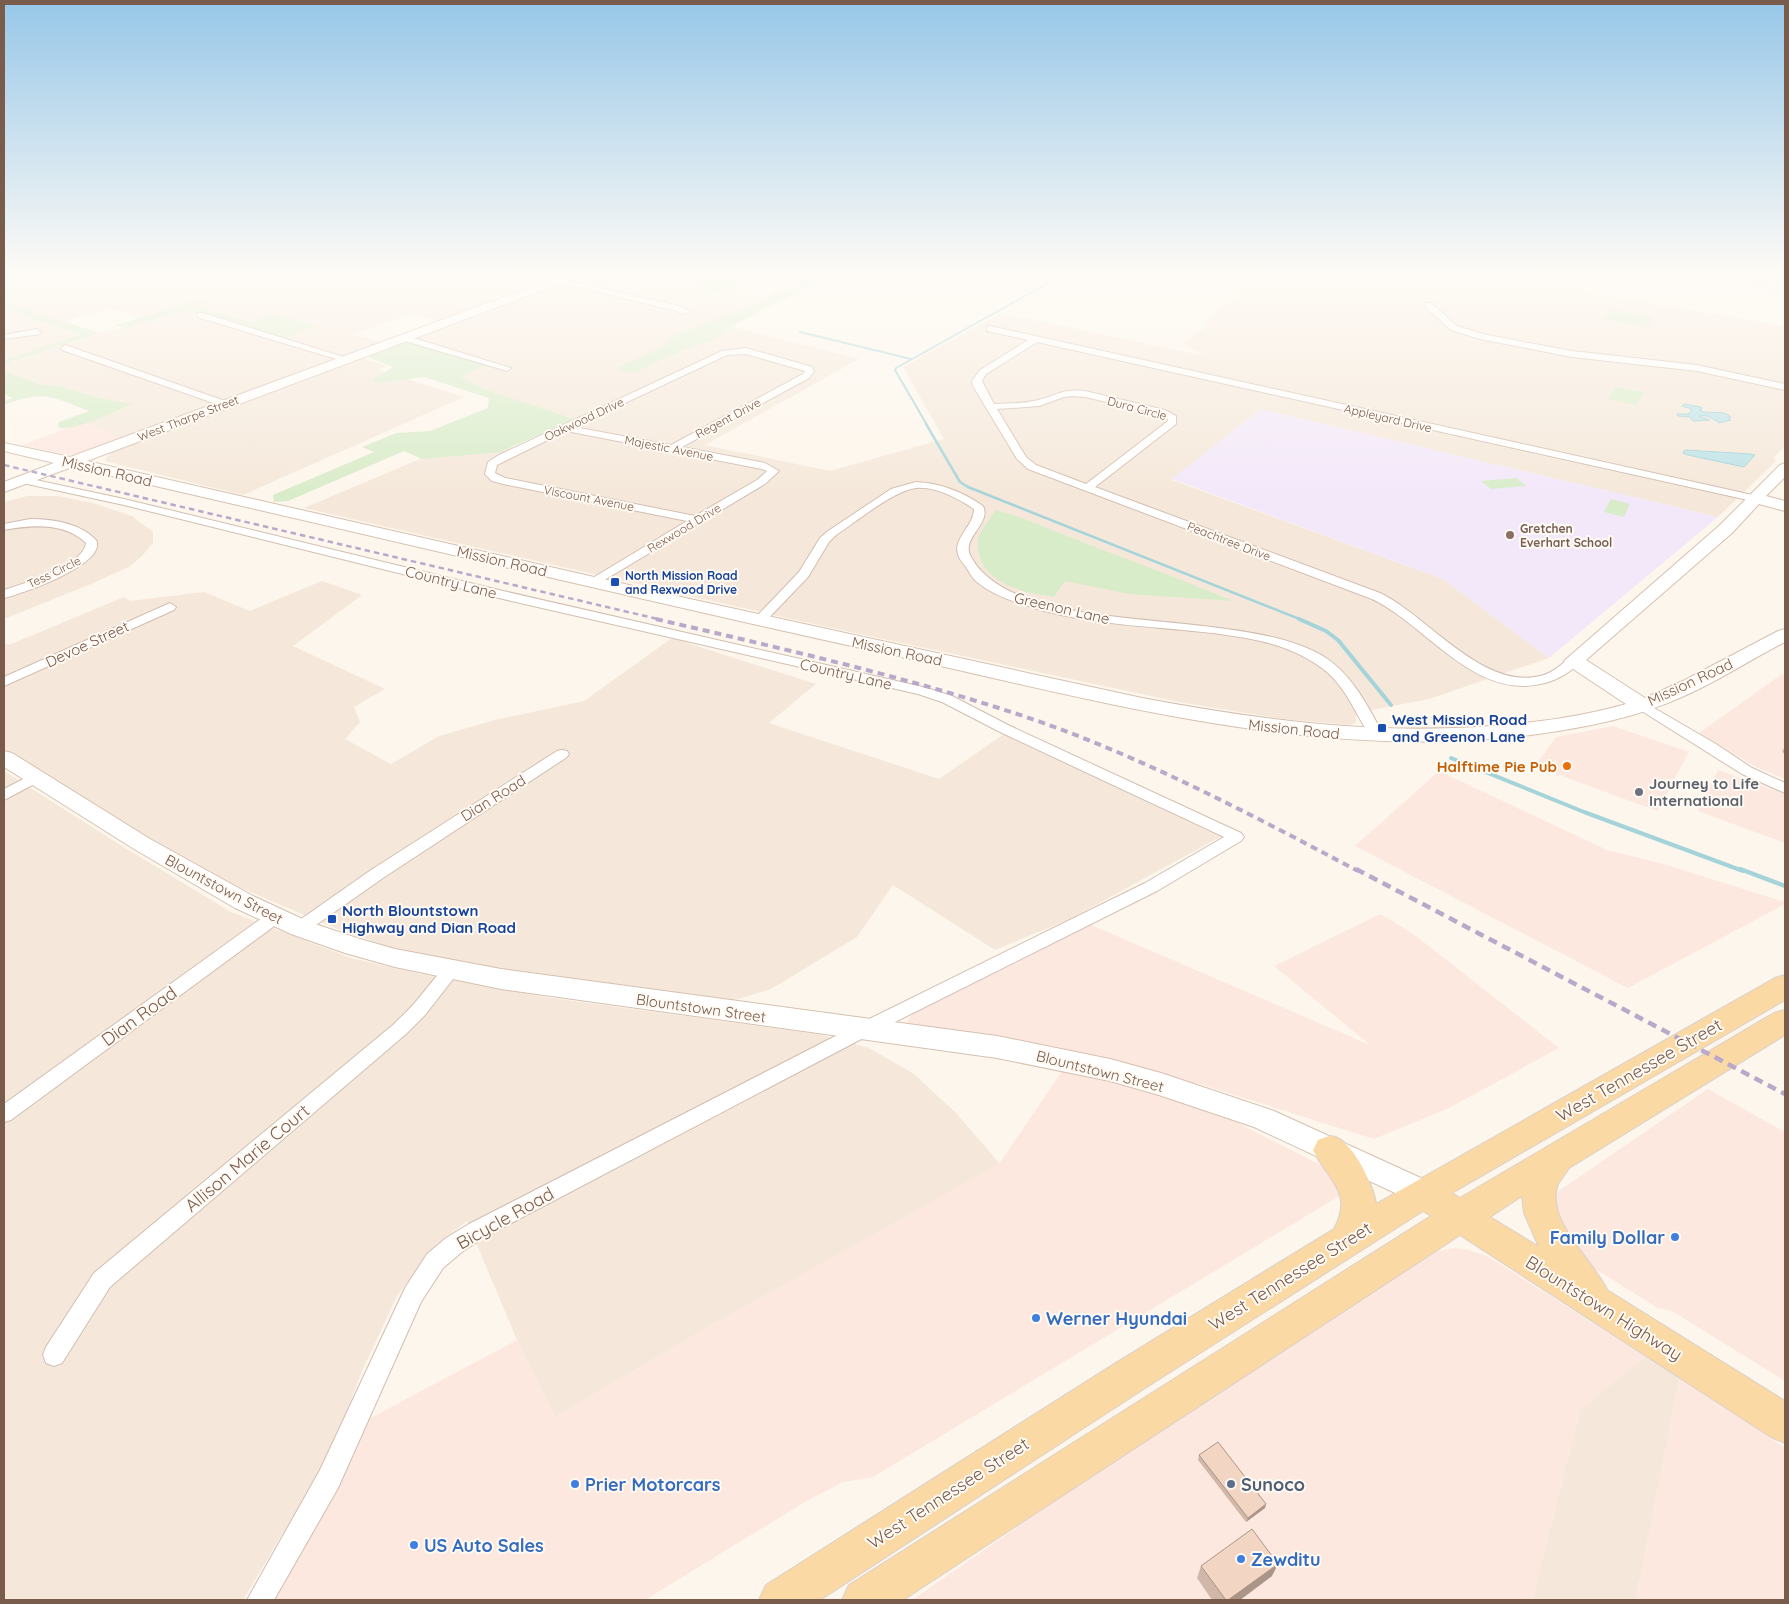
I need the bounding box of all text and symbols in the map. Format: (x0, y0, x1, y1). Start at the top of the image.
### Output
street label: West Tharpe Street (135, 392, 241, 444)
street label: Dura Circle (1106, 393, 1169, 423)
street label: Oakwood Drive (542, 394, 626, 444)
street label: Regent Drive (693, 394, 763, 442)
street label: Appleyard Drive (1343, 401, 1434, 435)
street label: Majestic Avenue (623, 432, 715, 464)
street label: Mission Road (60, 451, 154, 491)
street label: Viscount Avenue (543, 482, 636, 514)
street label: Rexwood Drive (644, 500, 724, 556)
street label: Peachtree Drive (1185, 518, 1273, 564)
place label: Gretchen Everhart School (1520, 521, 1612, 550)
marker: Gretchen Everhart School (1504, 529, 1516, 541)
street label: Mission Road (455, 541, 549, 581)
street label: Tess Circle (25, 553, 83, 591)
street label: Country Lane (403, 561, 499, 603)
place label: North Mission Road and Rexwood Drive (625, 568, 738, 597)
marker: North Mission Road and Rexwood Drive (609, 576, 621, 588)
street label: Greenon Lane (1012, 588, 1112, 628)
street label: Devoe Street (42, 616, 132, 672)
street label: Mission Road (850, 632, 944, 670)
street label: Country Lane (798, 654, 894, 694)
street label: Mission Road (1644, 654, 1736, 710)
place label: West Mission Road and Greenon Lane (1392, 710, 1527, 746)
street label: Mission Road (1247, 715, 1341, 743)
marker: West Mission Road and Greenon Lane (1376, 722, 1388, 734)
place label: Halftime Pie Pub (1437, 757, 1557, 776)
marker: Halftime Pie Pub (1561, 760, 1573, 772)
street label: Dian Road (457, 771, 529, 825)
place label: Journey to Life International (1649, 774, 1759, 810)
marker: Journey to Life International (1633, 786, 1645, 798)
street label: Blountstown Street (162, 850, 286, 928)
place label: North Blountstown Highway and Dian Road (342, 901, 516, 937)
marker: North Blountstown Highway and Dian Road (326, 913, 338, 925)
street label: Dian Road (97, 981, 181, 1051)
street label: Blountstown Street (635, 989, 767, 1027)
street label: West Tennessee Street (1552, 1013, 1726, 1127)
street label: Blountstown Street (1034, 1046, 1166, 1096)
street label: Allison Marie Court (180, 1099, 314, 1217)
street label: Bicycle Road (452, 1182, 558, 1254)
street label: West Tennessee Street (1204, 1216, 1376, 1336)
place label: Family Dollar (1550, 1226, 1665, 1249)
marker: Family Dollar (1669, 1231, 1681, 1243)
street label: Blountstown Highway (1521, 1250, 1687, 1366)
place label: Werner Hyundai (1046, 1307, 1187, 1330)
marker: Werner Hyundai (1030, 1312, 1042, 1324)
street label: West Tennessee Street (863, 1432, 1033, 1554)
place label: Prier Motorcars (585, 1473, 721, 1496)
place label: Sunoco (1241, 1473, 1305, 1496)
marker: Prier Motorcars (569, 1478, 581, 1490)
marker: Sunoco (1225, 1478, 1237, 1490)
place label: US Auto Sales (424, 1534, 544, 1557)
marker: US Auto Sales (408, 1539, 420, 1551)
place label: Zewditu (1251, 1548, 1321, 1571)
marker: Zewditu (1235, 1553, 1247, 1565)

